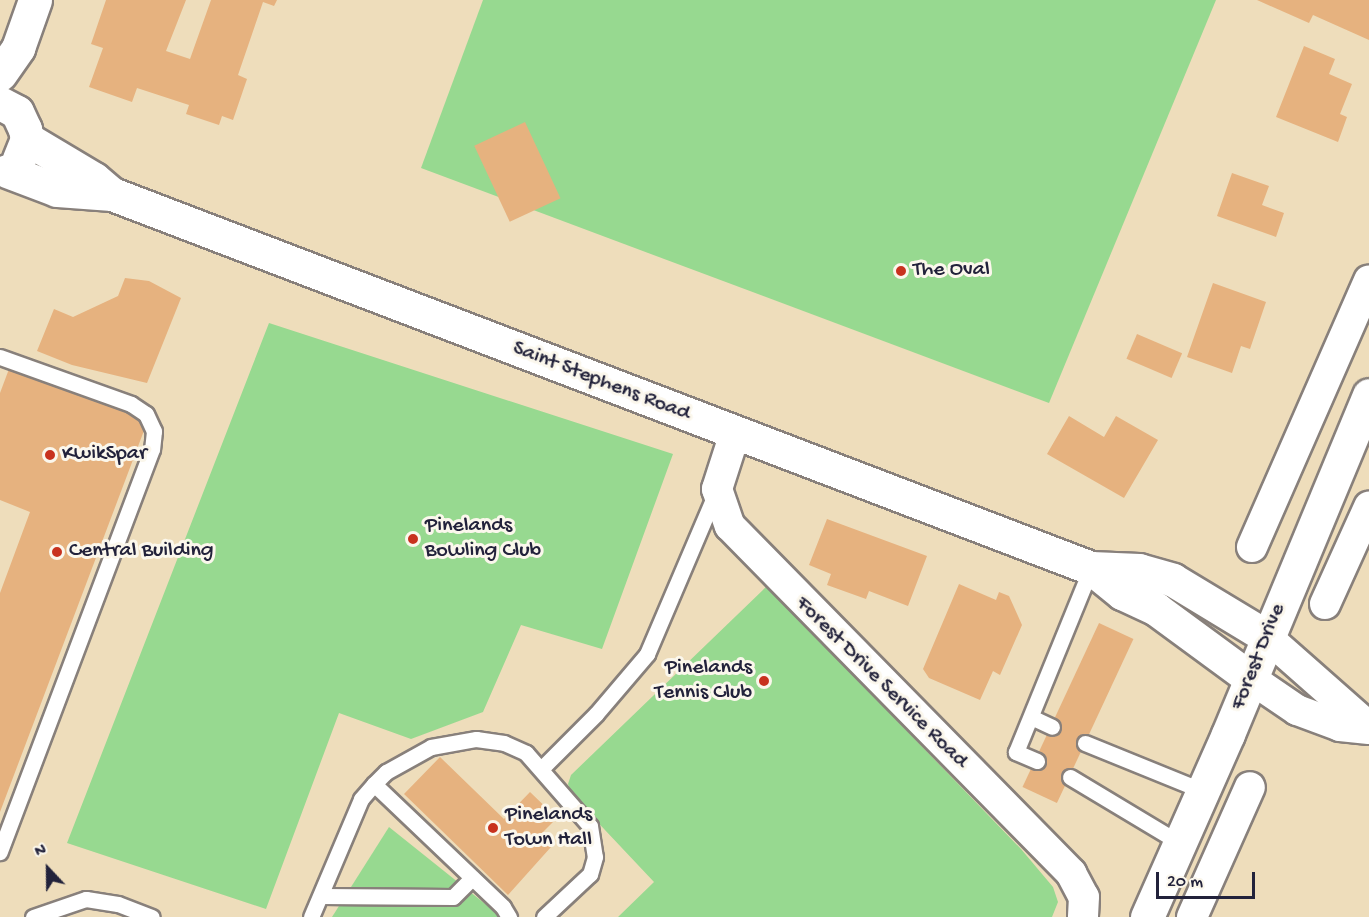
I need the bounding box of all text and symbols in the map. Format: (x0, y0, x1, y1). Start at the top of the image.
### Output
place label: The Oval (913, 258, 990, 284)
marker: The Oval (894, 264, 908, 278)
street label: Saint Stephens Road (508, 336, 694, 428)
place label: KwikSpar (62, 442, 147, 468)
marker: KwikSpar (43, 448, 57, 462)
place label: Pinelands Bowling Club (425, 513, 541, 564)
marker: Pinelands Bowling Club (406, 532, 420, 546)
place label: Central Building (69, 539, 214, 565)
marker: Central Building (50, 545, 64, 559)
street label: Forest Drive Service Road (789, 591, 973, 775)
street label: Forest Drive (1226, 600, 1292, 714)
place label: Pinelands Tennis Club (654, 655, 752, 706)
marker: Pinelands Tennis Club (757, 674, 771, 688)
place label: Pinelands Town Hall (505, 802, 592, 854)
marker: Pinelands Town Hall (486, 821, 500, 835)
north arrow (18, 839, 78, 899)
text: N (33, 841, 49, 863)
scale bar (1159, 860, 1258, 898)
text: 20 m (1167, 872, 1203, 893)

